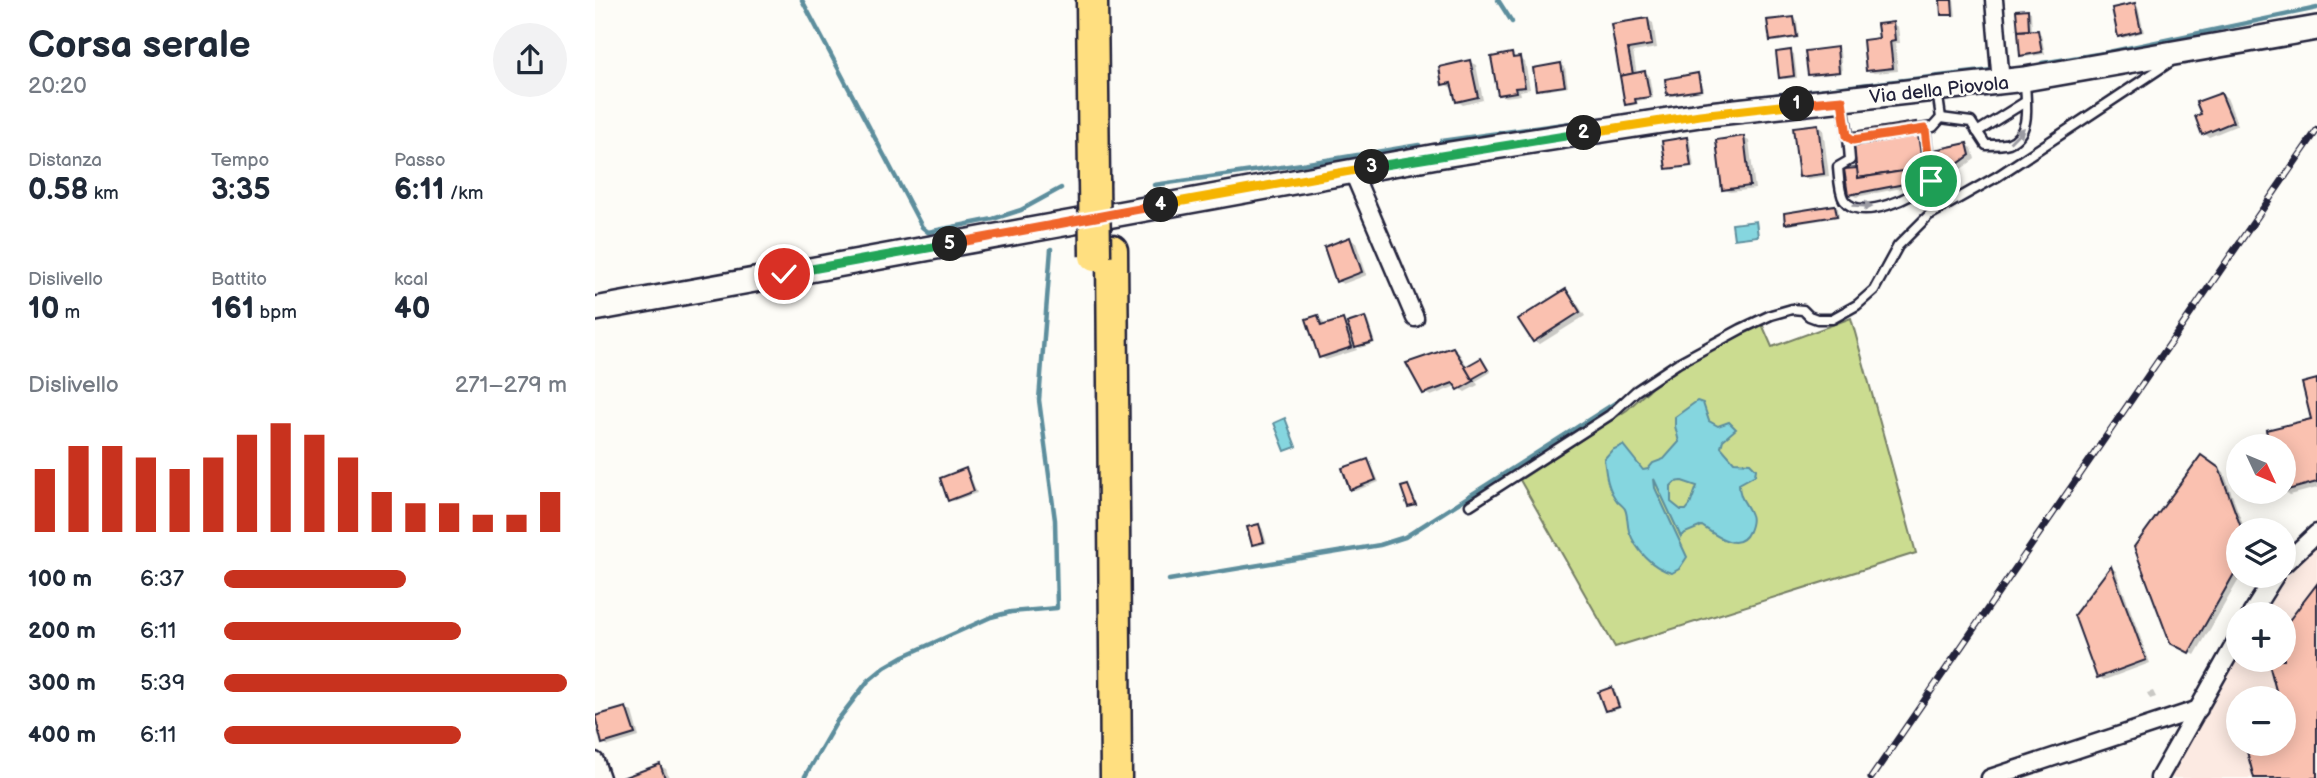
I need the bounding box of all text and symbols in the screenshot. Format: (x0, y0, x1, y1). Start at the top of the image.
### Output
text: Corsa serale (28, 23, 251, 68)
button: share (493, 23, 567, 97)
text: 20:20 (28, 72, 87, 100)
street label: Via della Piovola (1868, 72, 2010, 109)
pin: 1 (1779, 86, 1815, 122)
text: 1 (1793, 92, 1801, 115)
pin: 2 (1567, 116, 1601, 150)
text: 2 (1578, 121, 1589, 144)
one-way arrow (2009, 126, 2026, 143)
text: Distanza (28, 149, 102, 172)
text: Tempo (211, 149, 269, 172)
text: Passo (394, 149, 446, 172)
pin: 3 (1355, 150, 1389, 184)
pin (1901, 151, 1961, 211)
text: 3 (1366, 155, 1377, 178)
icon: arrive (1912, 162, 1950, 200)
text: 0.58 (28, 172, 89, 208)
text: 3:35 (211, 172, 271, 208)
text: 6:11 (394, 172, 445, 208)
text: km (89, 182, 119, 205)
text: /km (445, 182, 483, 205)
pin: 4 (1143, 188, 1179, 222)
text: 4 (1155, 193, 1166, 216)
one-way arrow (1852, 201, 1874, 212)
pin: 5 (933, 226, 967, 262)
text: 5 (944, 232, 955, 255)
pin (754, 244, 814, 304)
icon: check (765, 255, 803, 293)
text: Dislivello (28, 268, 103, 291)
text: Battito (211, 268, 267, 291)
text: kcal (394, 268, 428, 291)
text: 10 (28, 291, 59, 327)
text: 161 (211, 291, 254, 327)
text: 40 (394, 291, 430, 327)
text: m (59, 301, 80, 324)
text: bpm (254, 301, 297, 324)
text: Dislivello (28, 371, 119, 399)
text: 271–279 m (455, 371, 567, 399)
north arrow (2226, 434, 2296, 504)
map controls (2226, 434, 2296, 756)
button: layers (2226, 518, 2296, 588)
text: 100 m (28, 565, 92, 593)
text: 6:37 (140, 565, 184, 593)
button: + (2226, 602, 2296, 672)
text: 200 m (28, 617, 96, 645)
text: 6:11 (140, 617, 177, 645)
text: 300 m (28, 669, 96, 697)
text: 5:39 (140, 669, 185, 697)
button: − (2226, 686, 2296, 756)
text: 400 m (28, 721, 96, 749)
text: 6:11 (140, 721, 177, 749)

